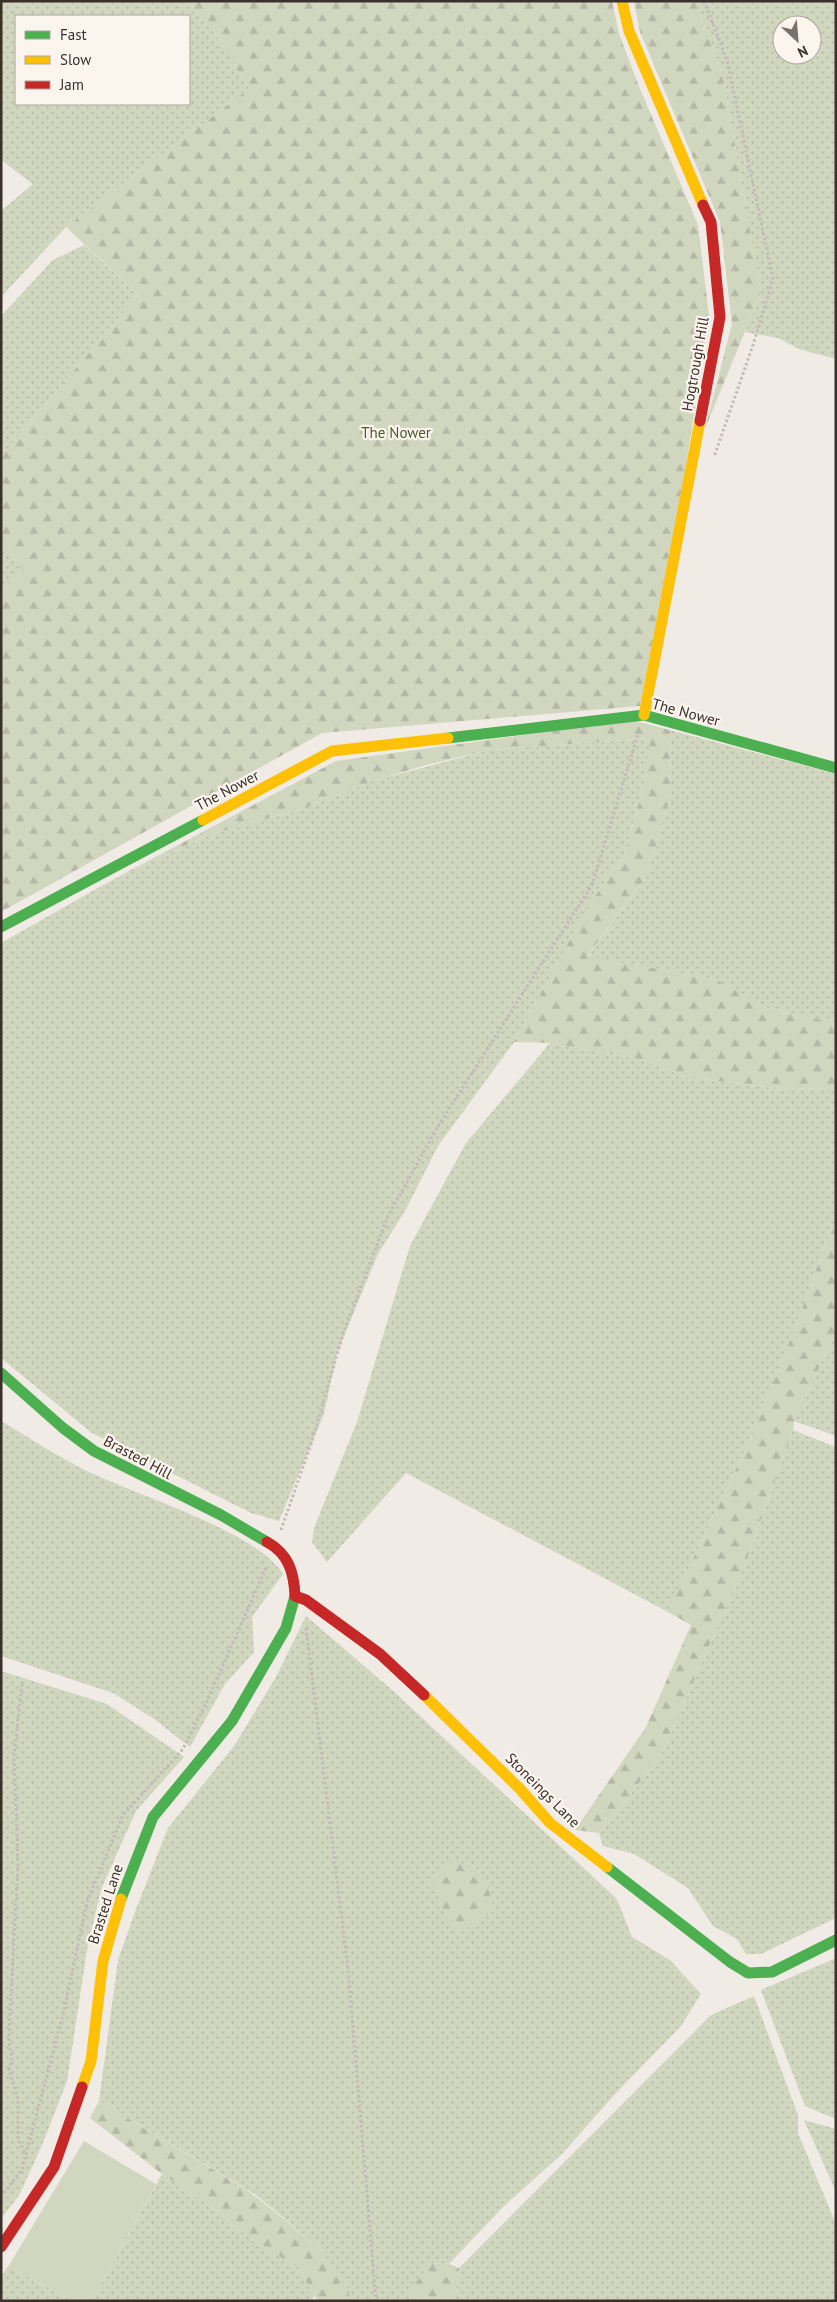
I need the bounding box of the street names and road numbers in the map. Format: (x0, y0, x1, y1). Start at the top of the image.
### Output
street label: Hogtrough Hill (677, 315, 713, 413)
street label: The Nower (650, 694, 722, 730)
street label: The Nower (192, 765, 262, 815)
street label: Brasted Hill (100, 1431, 176, 1483)
street label: Stoneings Lane (502, 1749, 584, 1831)
street label: Brasted Lane (83, 1862, 127, 1946)

